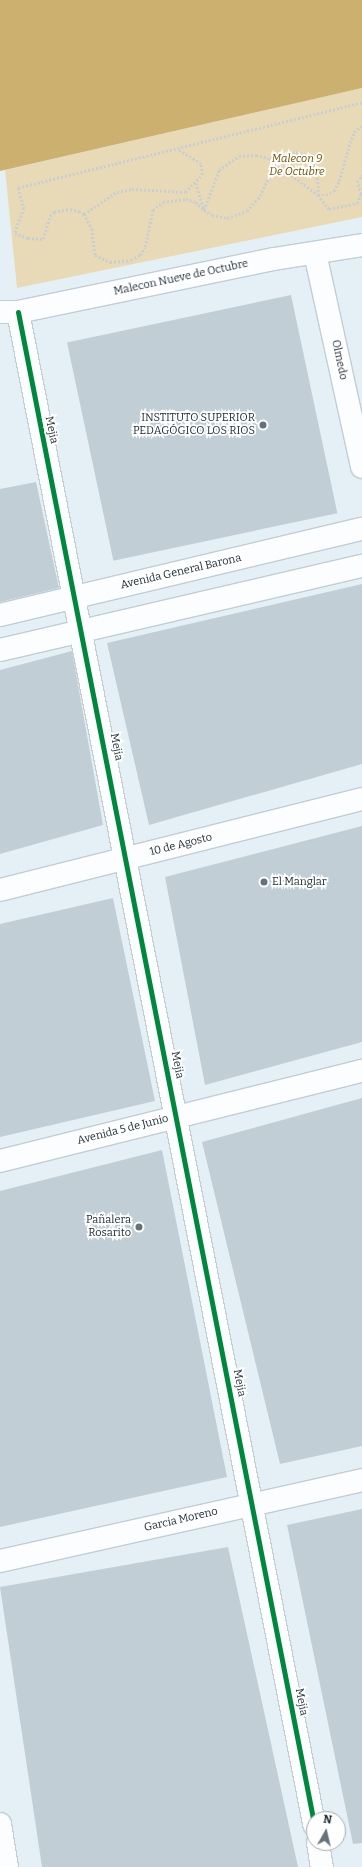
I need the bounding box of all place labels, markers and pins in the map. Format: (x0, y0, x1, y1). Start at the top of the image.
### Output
place label: INSTITUTO SUPERIOR PEDAGÓGICO LOS RIOS (133, 412, 255, 438)
marker: INSTITUTO SUPERIOR PEDAGÓGICO LOS RIOS (258, 420, 268, 430)
place label: El Manglar (272, 875, 327, 889)
marker: El Manglar (259, 877, 269, 887)
place label: Pañalera Rosarito (86, 1214, 131, 1240)
marker: Pañalera Rosarito (134, 1222, 144, 1232)

